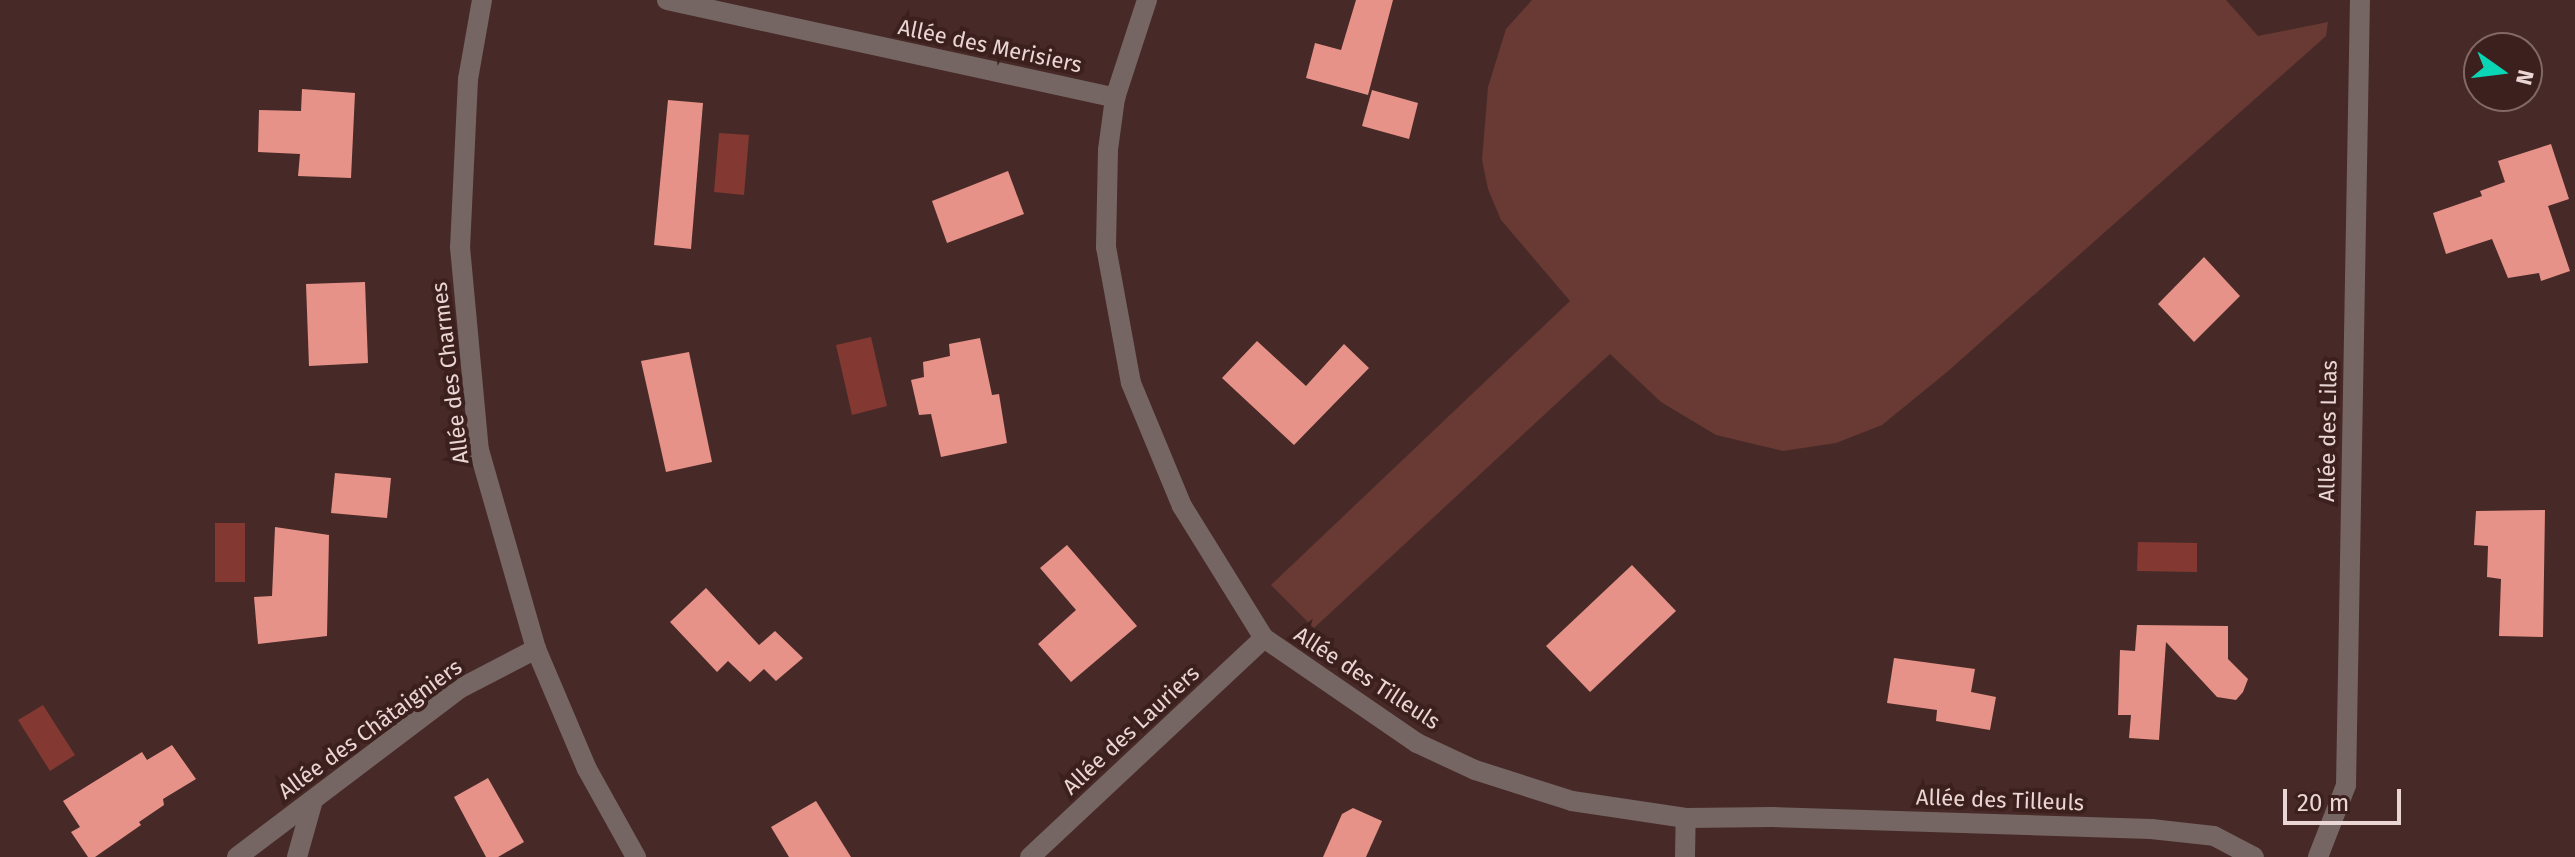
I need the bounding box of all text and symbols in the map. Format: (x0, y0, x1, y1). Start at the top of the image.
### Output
street label: Allée des Merisiers (896, 14, 1084, 78)
north arrow (2463, 32, 2543, 112)
text: N (2510, 67, 2540, 88)
street label: Allée des Charmes (426, 281, 474, 465)
street label: Allée des Lilas (2314, 360, 2342, 502)
street label: Allée des Tilleuls (1289, 621, 1445, 735)
street label: Allée des Châtaigniers (273, 654, 467, 804)
street label: Allée des Lauriers (1057, 660, 1205, 800)
scale bar (2287, 773, 2405, 823)
street label: Allée des Tilleuls (1915, 784, 2085, 816)
text: 20 m (2297, 789, 2349, 817)

